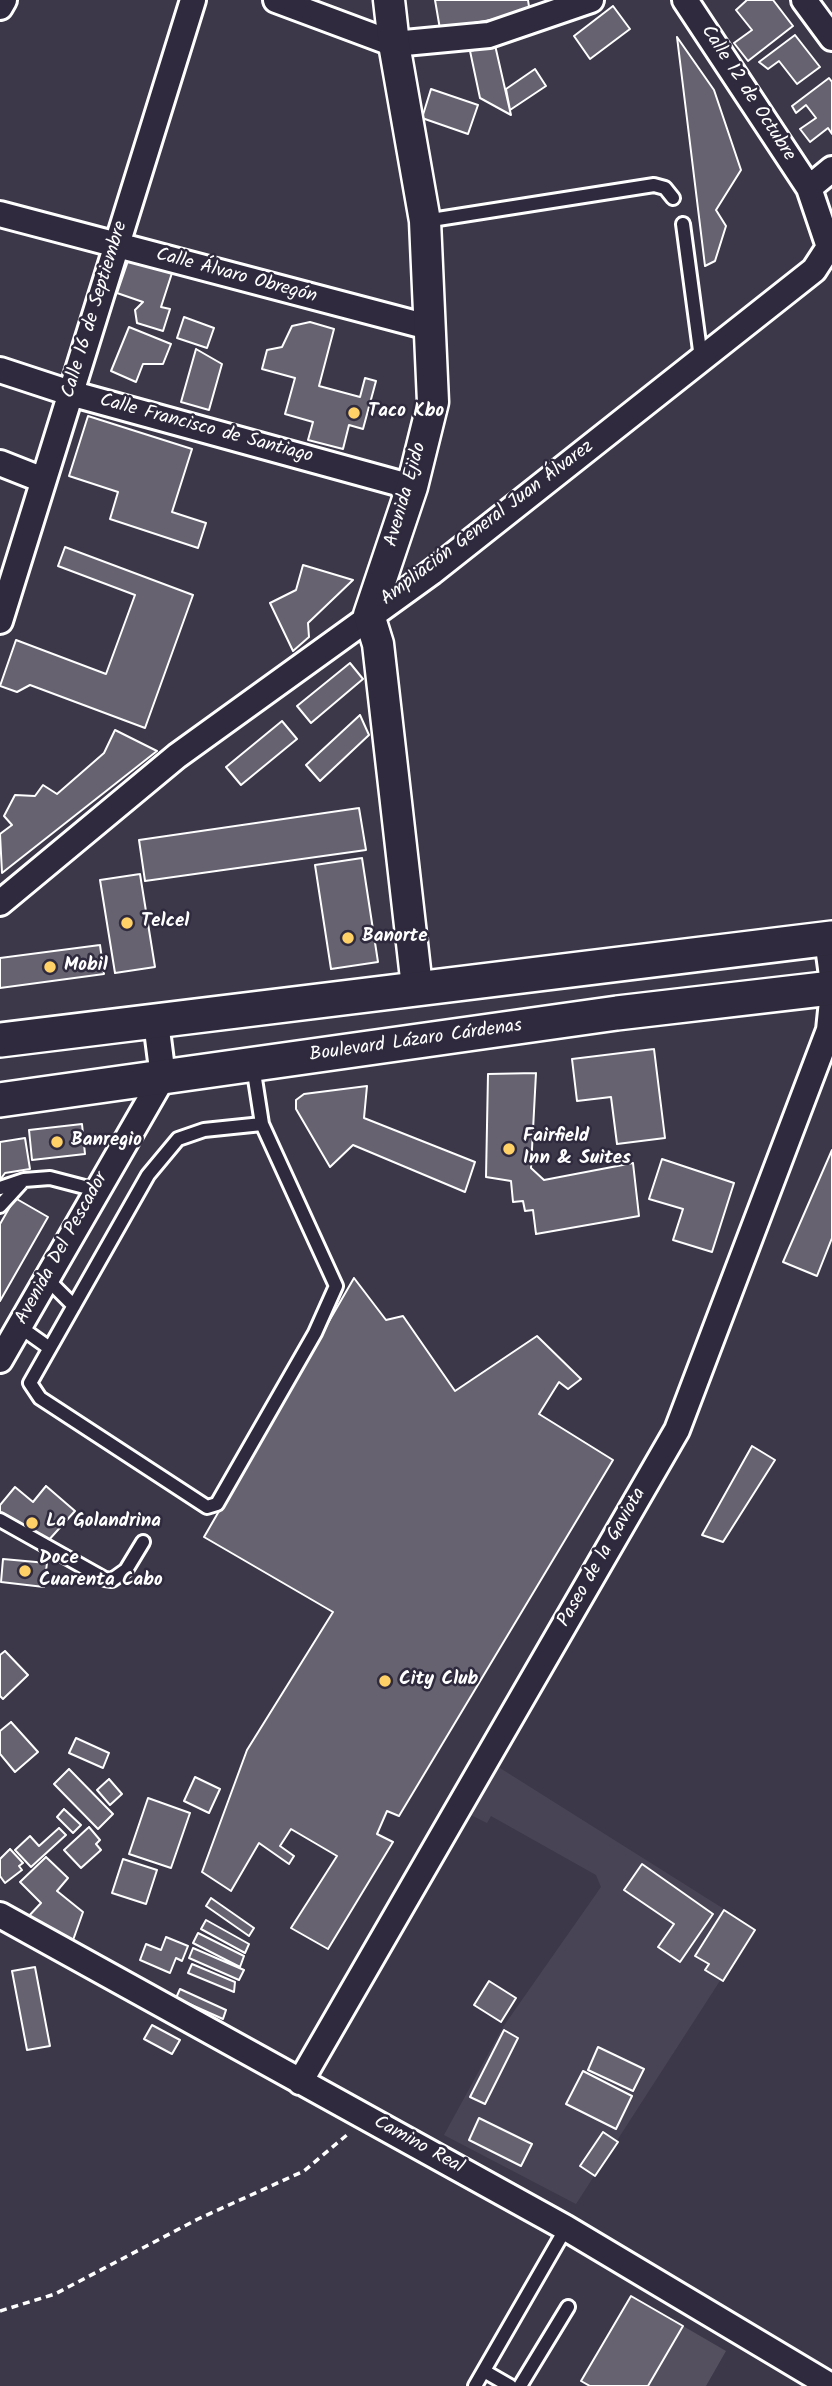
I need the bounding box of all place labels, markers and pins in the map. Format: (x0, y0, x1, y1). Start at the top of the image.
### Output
place label: Taco Kbo (368, 402, 444, 424)
marker: Taco Kbo (346, 405, 362, 421)
place label: Telcel (141, 912, 189, 934)
marker: Telcel (119, 915, 135, 931)
place label: Banorte (362, 927, 427, 949)
marker: Banorte (340, 930, 356, 946)
place label: Mobil (64, 956, 108, 978)
marker: Mobil (42, 959, 58, 975)
place label: Fairfield Inn & Suites (523, 1127, 631, 1171)
place label: Banregio (71, 1131, 142, 1153)
marker: Banregio (49, 1134, 65, 1150)
marker: Fairfield Inn & Suites (501, 1141, 517, 1157)
place label: La Golandrina (46, 1512, 161, 1534)
marker: La Golandrina (24, 1515, 40, 1531)
place label: Doce Cuarenta Cabo (39, 1549, 163, 1593)
marker: Doce Cuarenta Cabo (17, 1563, 33, 1579)
place label: City Club (399, 1670, 478, 1692)
marker: City Club (377, 1673, 393, 1689)

